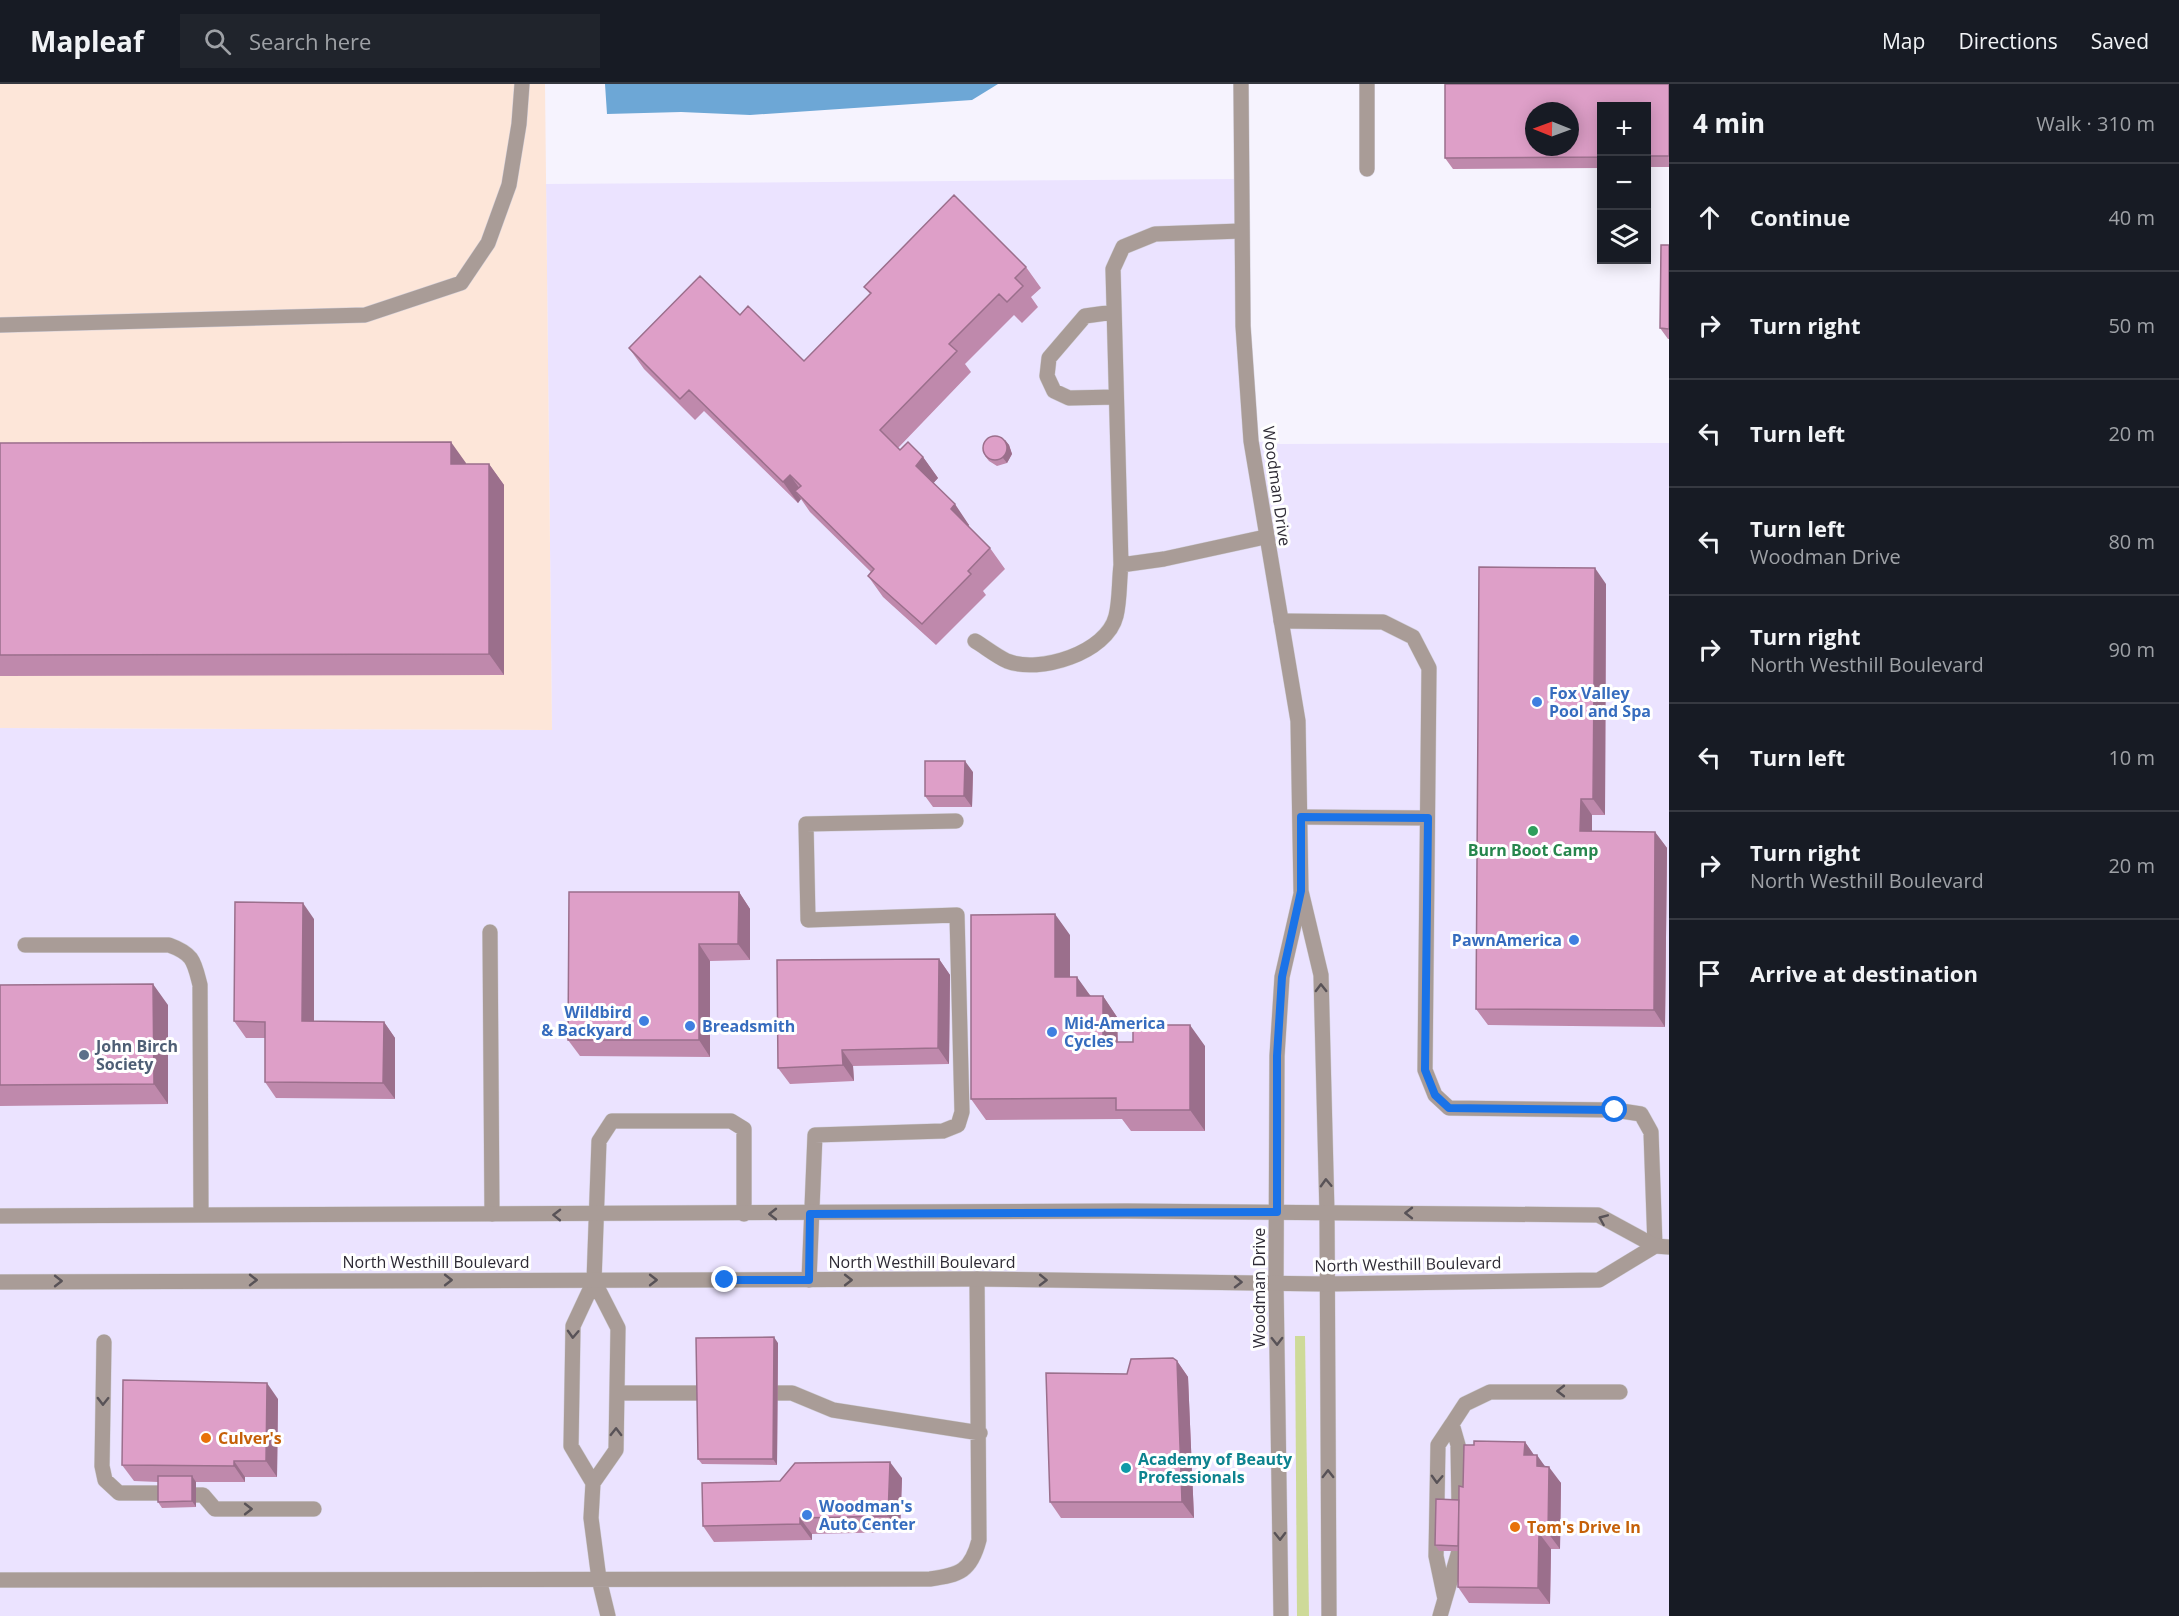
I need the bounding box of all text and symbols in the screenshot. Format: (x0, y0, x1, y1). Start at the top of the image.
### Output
search box (180, 14, 600, 68)
text: Mapleaf (30, 22, 144, 60)
icon: search (201, 25, 234, 58)
text: Search here (249, 26, 371, 56)
text: Map (1882, 27, 1925, 55)
text: Directions (1958, 27, 2058, 55)
text: Saved (2091, 27, 2149, 55)
north arrow (1525, 102, 1579, 156)
map controls (1597, 102, 1651, 264)
button: + (1597, 102, 1651, 156)
text: 4 min (1693, 105, 1765, 141)
text: Walk · 310 m (2036, 110, 2155, 137)
button: − (1597, 156, 1651, 210)
icon: ahead (1693, 201, 1726, 234)
text: Continue (1750, 202, 1850, 232)
text: 40 m (2108, 204, 2155, 231)
button: layers (1597, 210, 1651, 264)
icon: right (1693, 309, 1726, 342)
text: Turn right (1750, 310, 1861, 340)
text: 50 m (2108, 312, 2155, 339)
icon: left (1693, 417, 1726, 450)
text: Turn left (1750, 418, 1845, 448)
text: 20 m (2108, 420, 2155, 447)
street label: Woodman Drive (1258, 425, 1296, 547)
text: Turn left (1750, 513, 1845, 543)
icon: left (1693, 525, 1726, 558)
text: 80 m (2108, 528, 2155, 555)
text: Woodman Drive (1750, 543, 1901, 570)
text: Turn right (1750, 621, 1861, 651)
icon: right (1693, 633, 1726, 666)
text: 90 m (2108, 636, 2155, 663)
text: North Westhill Boulevard (1750, 651, 1984, 678)
place label: Fox Valley Pool and Spa (1549, 682, 1651, 722)
marker: Fox Valley Pool and Spa (1530, 695, 1544, 709)
icon: left (1693, 741, 1726, 774)
text: Turn left (1750, 742, 1845, 772)
text: 10 m (2108, 744, 2155, 771)
marker: Burn Boot Camp (1526, 824, 1540, 838)
text: Turn right (1750, 837, 1861, 867)
place label: Burn Boot Camp (1468, 839, 1598, 861)
icon: right (1693, 849, 1726, 882)
text: 20 m (2108, 852, 2155, 879)
text: North Westhill Boulevard (1750, 867, 1984, 894)
place label: PawnAmerica (1452, 929, 1562, 951)
marker: PawnAmerica (1567, 933, 1581, 947)
icon: arrive (1693, 957, 1726, 990)
text: Arrive at destination (1750, 958, 1978, 988)
one-way arrow (1315, 984, 1328, 993)
place label: Wildbird & Backyard (541, 1001, 632, 1041)
place label: Mid-America Cycles (1064, 1012, 1165, 1052)
marker: Wildbird & Backyard (637, 1014, 651, 1028)
place label: Breadsmith (702, 1015, 795, 1037)
marker: Breadsmith (683, 1019, 697, 1033)
marker: Mid-America Cycles (1045, 1025, 1059, 1039)
place label: John Birch Society (94, 1035, 178, 1075)
marker: John Birch Society (77, 1048, 91, 1062)
route start (1601, 1096, 1627, 1122)
one-way arrow (1320, 1179, 1333, 1188)
one-way arrow (1405, 1207, 1414, 1219)
one-way arrow (769, 1208, 778, 1220)
one-way arrow (553, 1209, 562, 1221)
one-way arrow (1598, 1214, 1609, 1226)
street label: Woodman Drive (1248, 1228, 1270, 1348)
street label: North Westhill Boulevard (342, 1251, 530, 1273)
street label: North Westhill Boulevard (828, 1251, 1016, 1273)
street label: North Westhill Boulevard (1314, 1251, 1502, 1277)
route end (711, 1266, 737, 1292)
one-way arrow (249, 1274, 258, 1287)
one-way arrow (444, 1274, 453, 1286)
one-way arrow (648, 1274, 657, 1286)
one-way arrow (843, 1274, 852, 1286)
one-way arrow (1038, 1274, 1047, 1286)
one-way arrow (54, 1275, 63, 1287)
one-way arrow (1233, 1276, 1242, 1288)
one-way arrow (566, 1330, 579, 1339)
one-way arrow (1271, 1337, 1283, 1346)
one-way arrow (1557, 1385, 1566, 1397)
one-way arrow (97, 1396, 109, 1405)
place label: Culver's (218, 1427, 282, 1449)
one-way arrow (610, 1427, 623, 1436)
marker: Culver's (199, 1431, 213, 1445)
place label: Academy of Beauty Professionals (1138, 1448, 1293, 1488)
marker: Academy of Beauty Professionals (1119, 1461, 1133, 1475)
one-way arrow (1322, 1469, 1334, 1478)
one-way arrow (1431, 1474, 1444, 1483)
place label: Woodman's Auto Center (819, 1495, 915, 1535)
one-way arrow (244, 1503, 253, 1515)
marker: Woodman's Auto Center (800, 1508, 814, 1522)
place label: Tom's Drive In (1527, 1516, 1641, 1538)
marker: Tom's Drive In (1508, 1520, 1522, 1534)
one-way arrow (1274, 1532, 1286, 1541)

